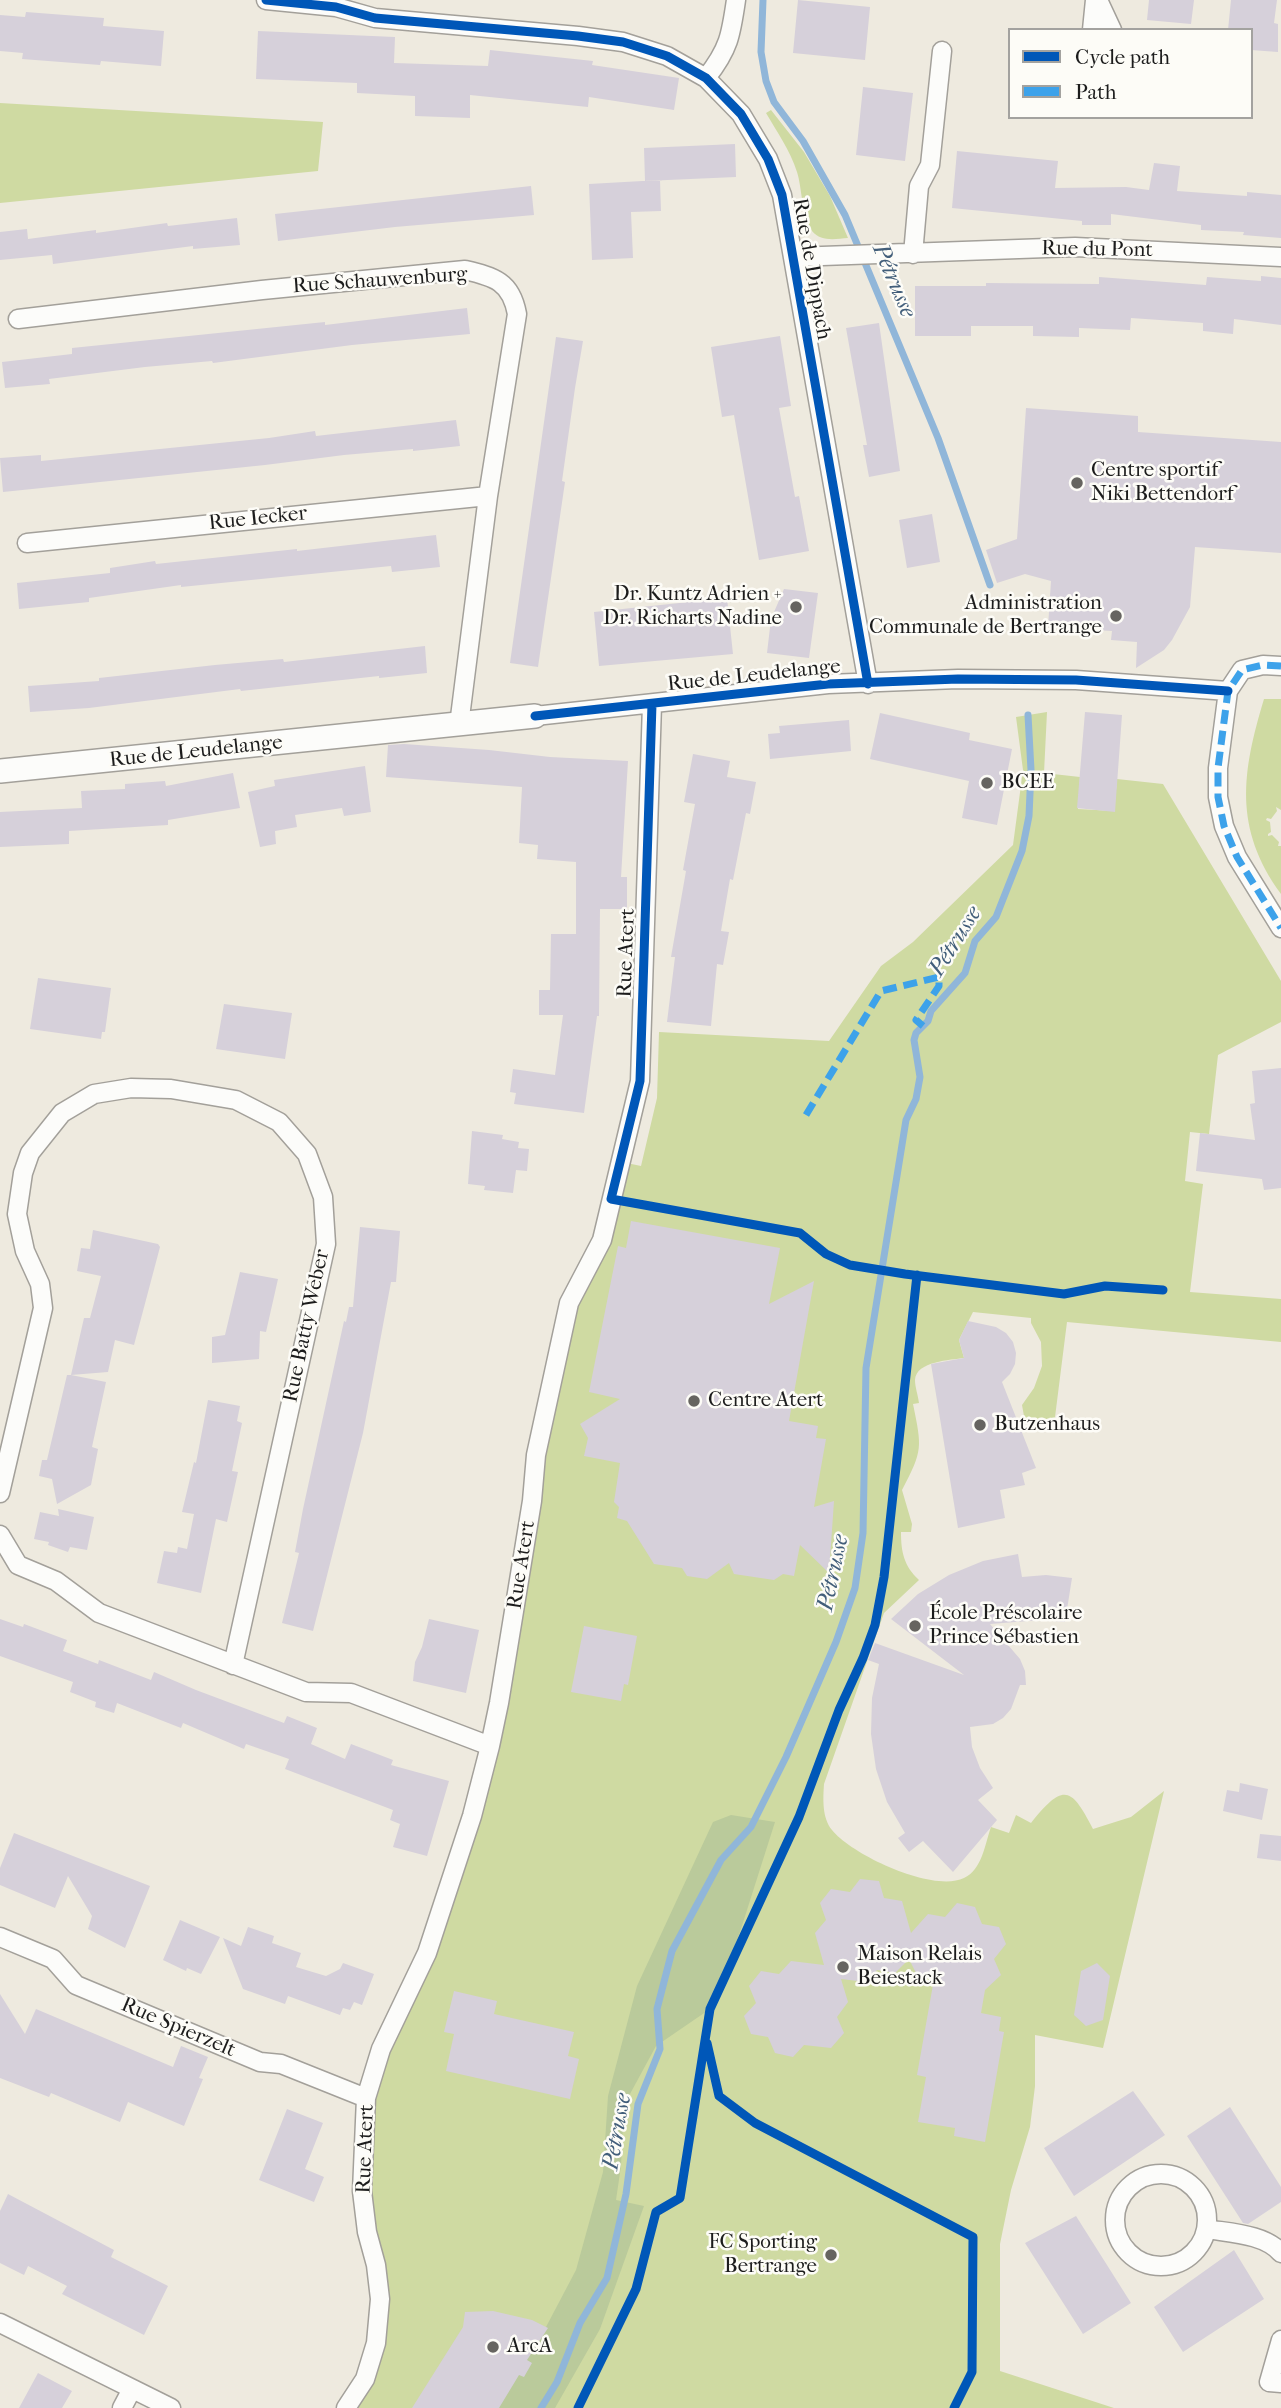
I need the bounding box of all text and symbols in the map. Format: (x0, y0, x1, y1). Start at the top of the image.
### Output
legend (1008, 28, 1253, 119)
text: Cycle path (1075, 45, 1170, 69)
text: Path (1075, 80, 1116, 104)
street label: Rue de Dippach (786, 196, 836, 342)
street label: Rue du Pont (1041, 236, 1153, 264)
water label: Pétrusse (865, 240, 921, 322)
street label: Rue Schauwenburg (292, 262, 468, 300)
place label: Centre sportif Niki Bettendorf (1091, 458, 1234, 508)
marker: Centre sportif Niki Bettendorf (1069, 475, 1085, 491)
street label: Rue Iecker (208, 501, 308, 537)
place label: Dr. Kuntz Adrien + Dr. Richarts Nadine (603, 582, 782, 632)
place label: Administration Communale de Bertrange (869, 591, 1102, 641)
marker: Dr. Kuntz Adrien + Dr. Richarts Nadine (788, 599, 804, 615)
marker: Administration Communale de Bertrange (1108, 608, 1124, 624)
street label: Rue de Leudelange (666, 654, 842, 698)
street label: Rue de Leudelange (108, 730, 284, 774)
place label: BCEE (1001, 770, 1054, 796)
marker: BCEE (979, 775, 995, 791)
water label: Pétrusse (924, 902, 988, 982)
street label: Rue Atert (613, 908, 641, 998)
street label: Rue Batty Weber (279, 1247, 335, 1405)
place label: Centre Atert (708, 1388, 824, 1414)
marker: Centre Atert (686, 1393, 702, 1409)
place label: Butzenhaus (994, 1412, 1100, 1438)
marker: Butzenhaus (972, 1417, 988, 1433)
street label: Rue Atert (503, 1519, 541, 1611)
water label: Pétrusse (812, 1532, 856, 1614)
place label: École Préscolaire Prince Sébastien (929, 1601, 1082, 1651)
marker: École Préscolaire Prince Sébastien (907, 1618, 923, 1634)
place label: Maison Relais Beiestack (857, 1942, 982, 1992)
marker: Maison Relais Beiestack (835, 1959, 851, 1975)
street label: Rue Spierzelt (117, 1993, 239, 2063)
water label: Pétrusse (598, 2091, 638, 2173)
street label: Rue Atert (352, 2104, 380, 2194)
place label: FC Sporting Bertrange (708, 2230, 817, 2280)
marker: FC Sporting Bertrange (823, 2247, 839, 2263)
place label: ArcA (507, 2334, 552, 2360)
marker: ArcA (485, 2339, 501, 2355)

